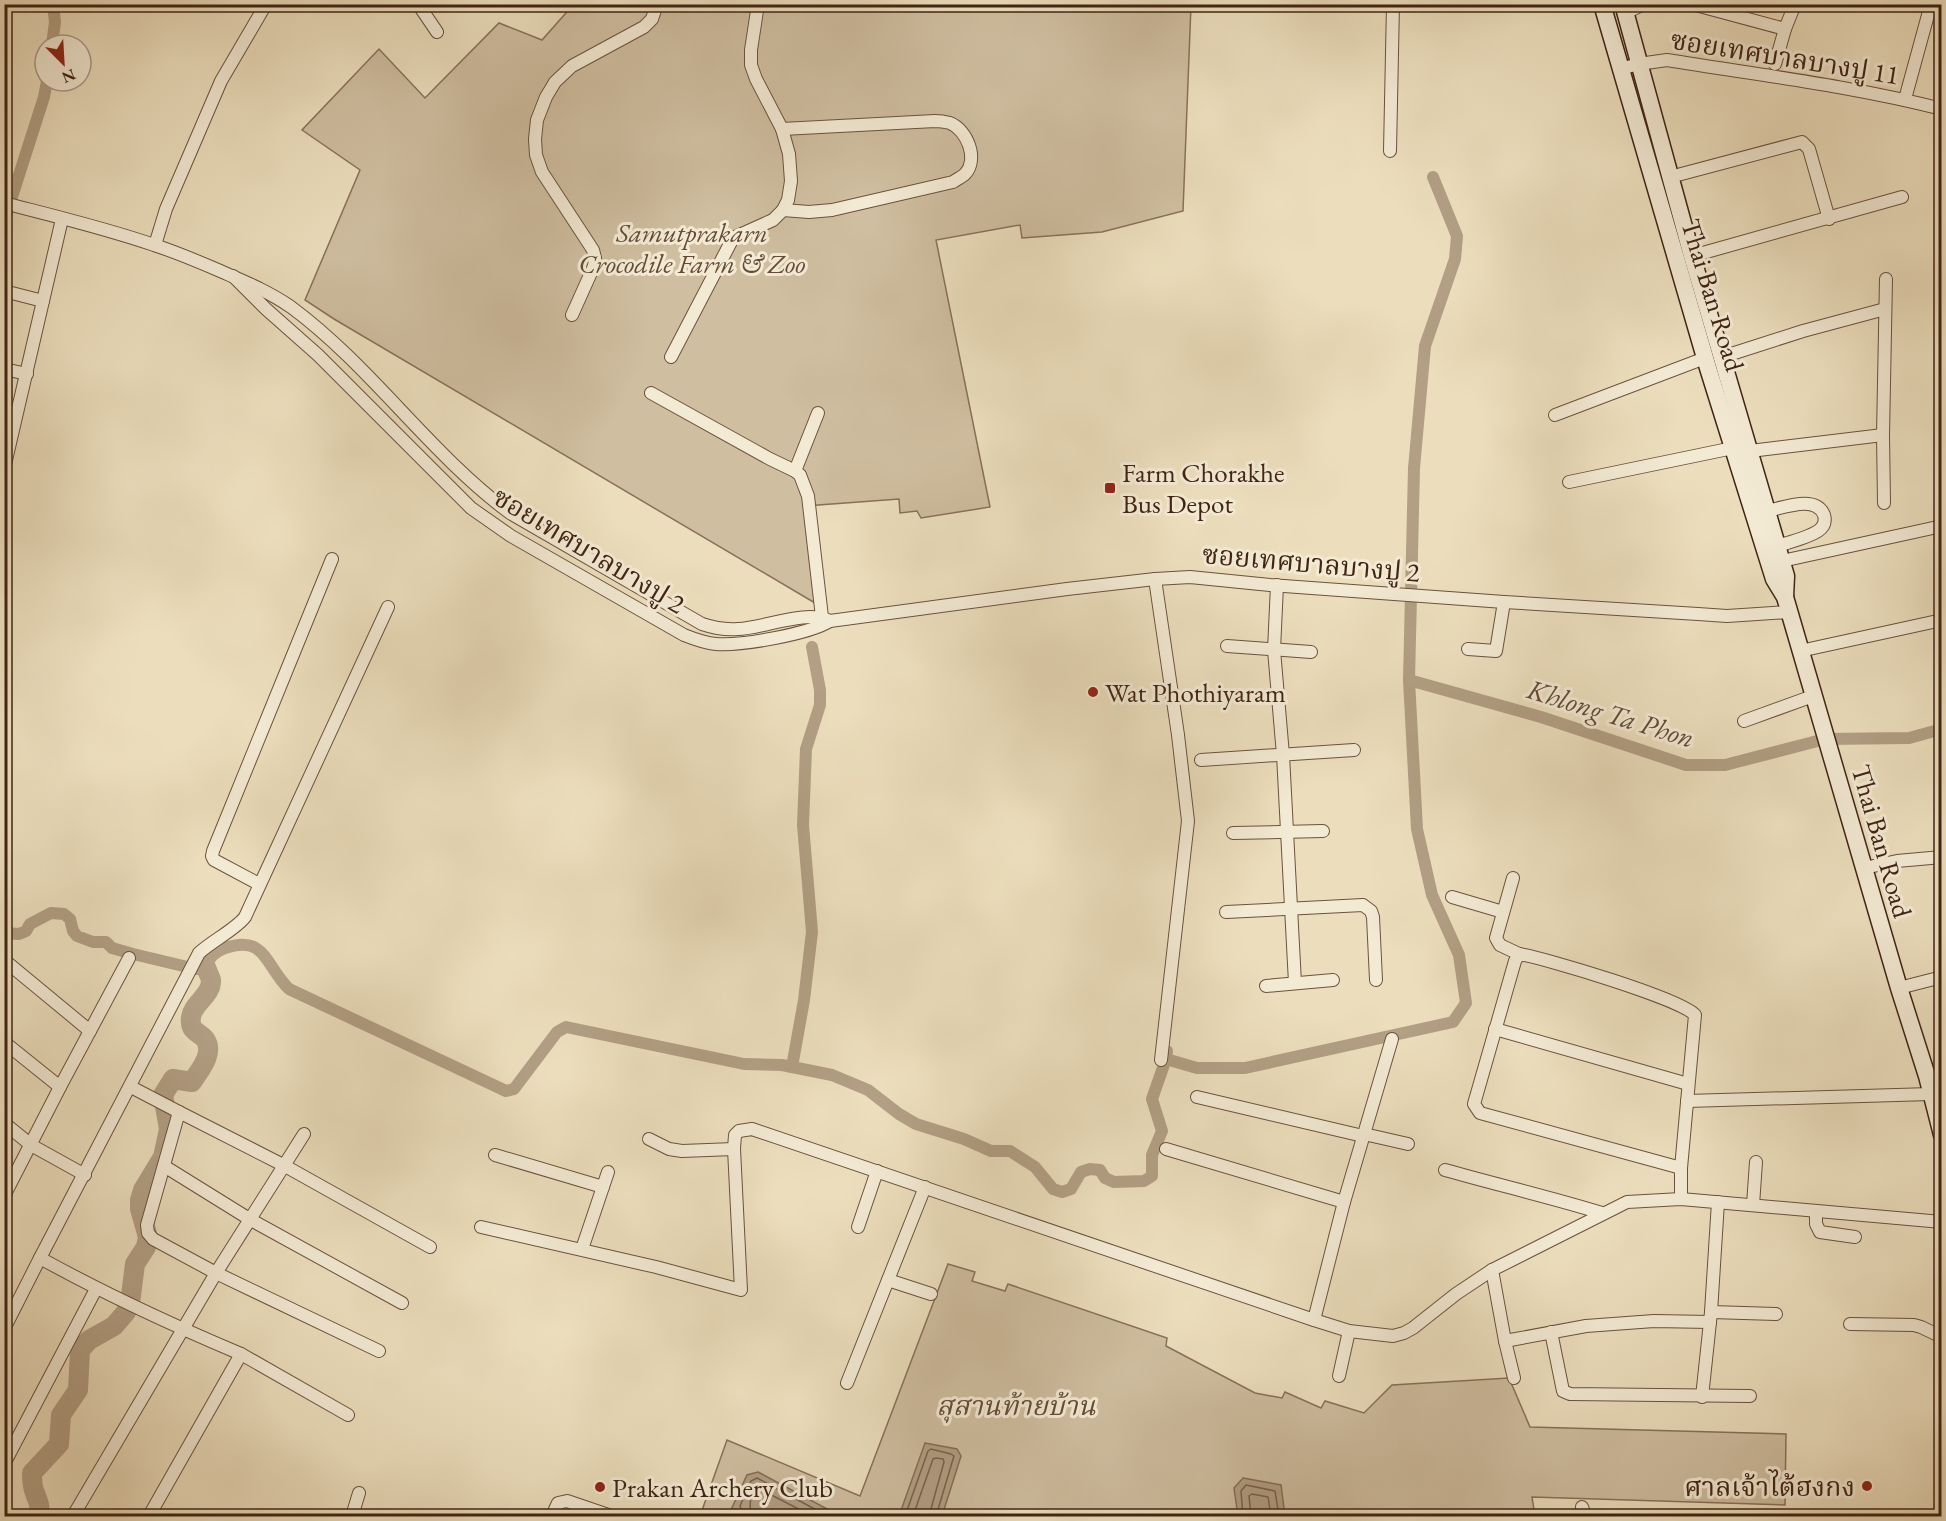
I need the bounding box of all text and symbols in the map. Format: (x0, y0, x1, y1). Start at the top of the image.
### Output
street label: ซอยเทศบาลบางปู 11 (1668, 22, 1902, 93)
north arrow (33, 33, 93, 93)
text: N (59, 64, 79, 88)
park label: Samutprakarn Crocodile Farm & Zoo (578, 215, 806, 281)
street label: Thai Ban Road (1673, 215, 1753, 376)
place label: Farm Chorakhe Bus Depot (1122, 455, 1285, 521)
street label: ซอยเทศบาลบางปู 2 (486, 479, 692, 622)
marker: Farm Chorakhe Bus Depot (1103, 481, 1117, 495)
street label: ซอยเทศบาลบางปู 2 (1201, 536, 1421, 591)
water label: Khlong Ta Phon (1522, 670, 1699, 755)
place label: Wat Phothiyaram (1105, 675, 1286, 710)
marker: Wat Phothiyaram (1086, 685, 1100, 699)
street label: Thai Ban Road (1843, 760, 1921, 922)
park label: สุสานท้ายบ้าน (936, 1388, 1096, 1423)
place label: ศาลเจ้าไต้ฮงกง (1684, 1469, 1855, 1504)
place label: Prakan Archery Club (612, 1470, 833, 1505)
marker: ศาลเจ้าไต้ฮงกง (1860, 1479, 1874, 1493)
marker: Prakan Archery Club (593, 1480, 607, 1494)

